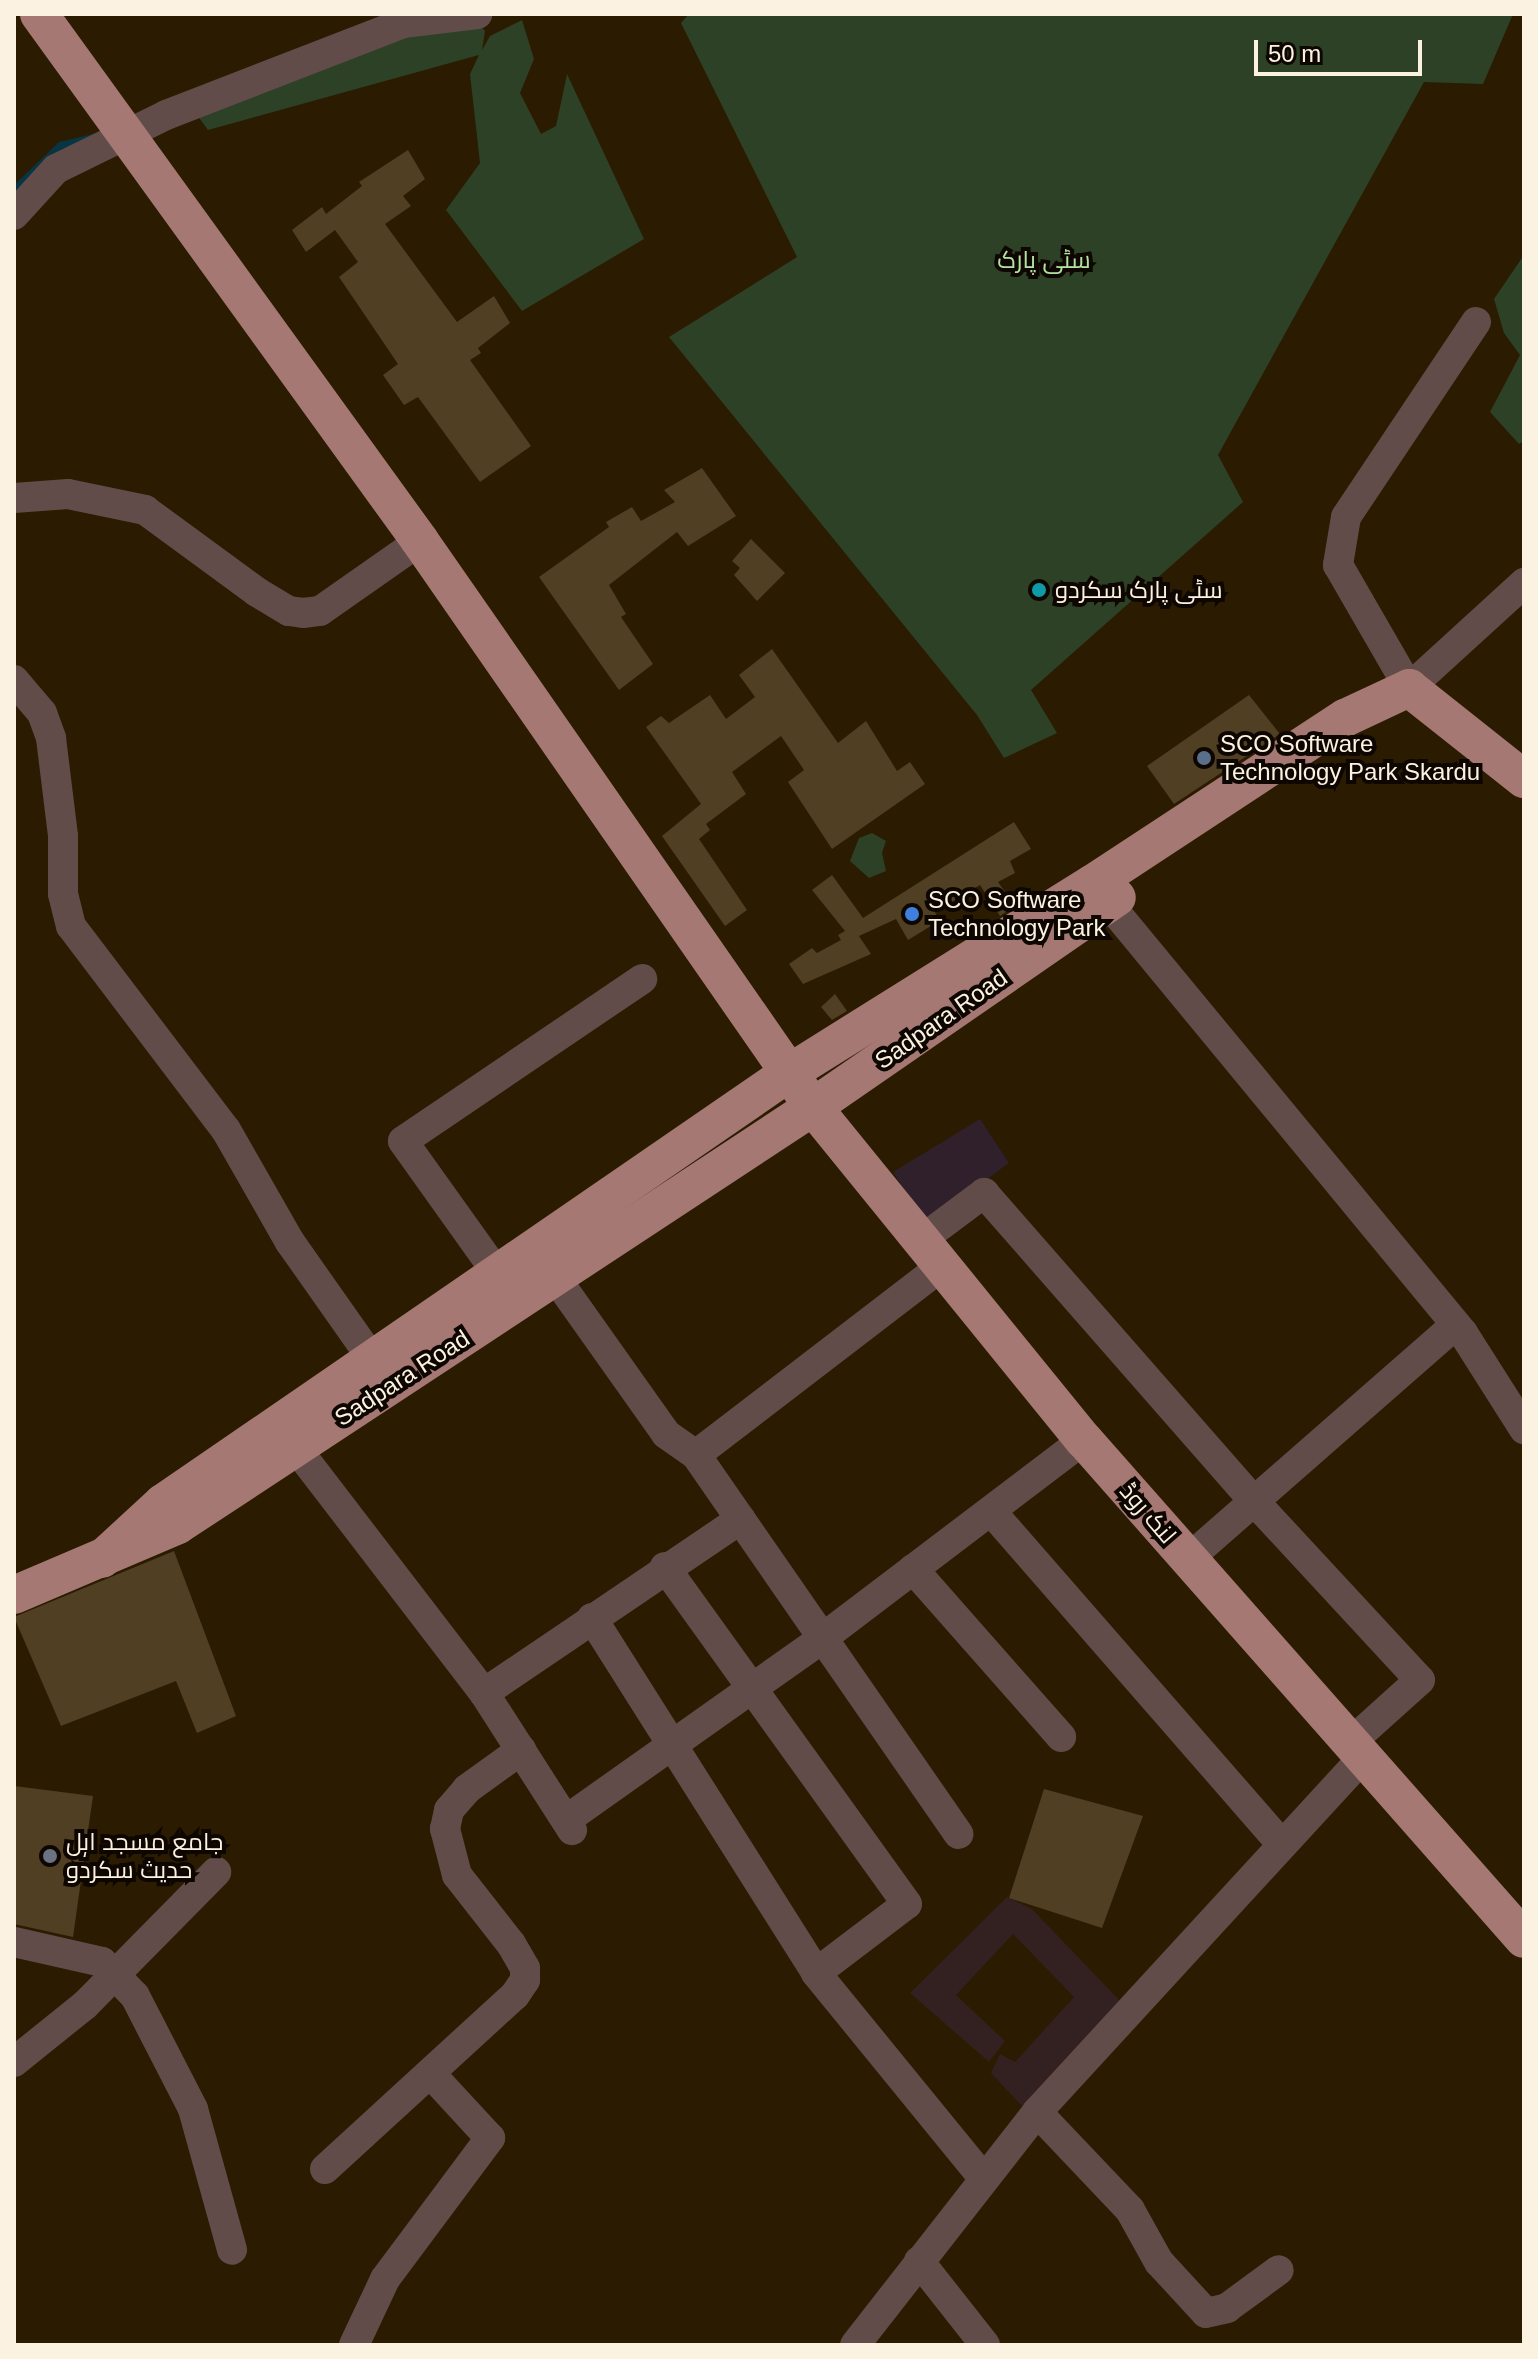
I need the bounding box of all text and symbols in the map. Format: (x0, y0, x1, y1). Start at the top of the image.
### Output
scale bar (1258, 24, 1426, 74)
text: 50 m (1268, 40, 1321, 67)
park label: سٹی پارک (997, 246, 1091, 274)
place label: سٹی پارک سکردو (1055, 576, 1223, 604)
marker: سٹی پارک سکردو (1030, 581, 1048, 599)
place label: SCO Software Technology Park Skardu (1220, 730, 1480, 786)
marker: SCO Software Technology Park Skardu (1195, 749, 1213, 767)
place label: SCO Software Technology Park (928, 886, 1105, 942)
marker: SCO Software Technology Park (903, 905, 921, 923)
street label: Sadpara Road (869, 963, 1013, 1075)
street label: Sadpara Road (329, 1324, 475, 1432)
street label: لنک روڈ (1114, 1477, 1182, 1549)
place label: جامع مسجد اہل حدیث سکردو (66, 1828, 223, 1884)
marker: جامع مسجد اہل حدیث سکردو (41, 1847, 59, 1865)

